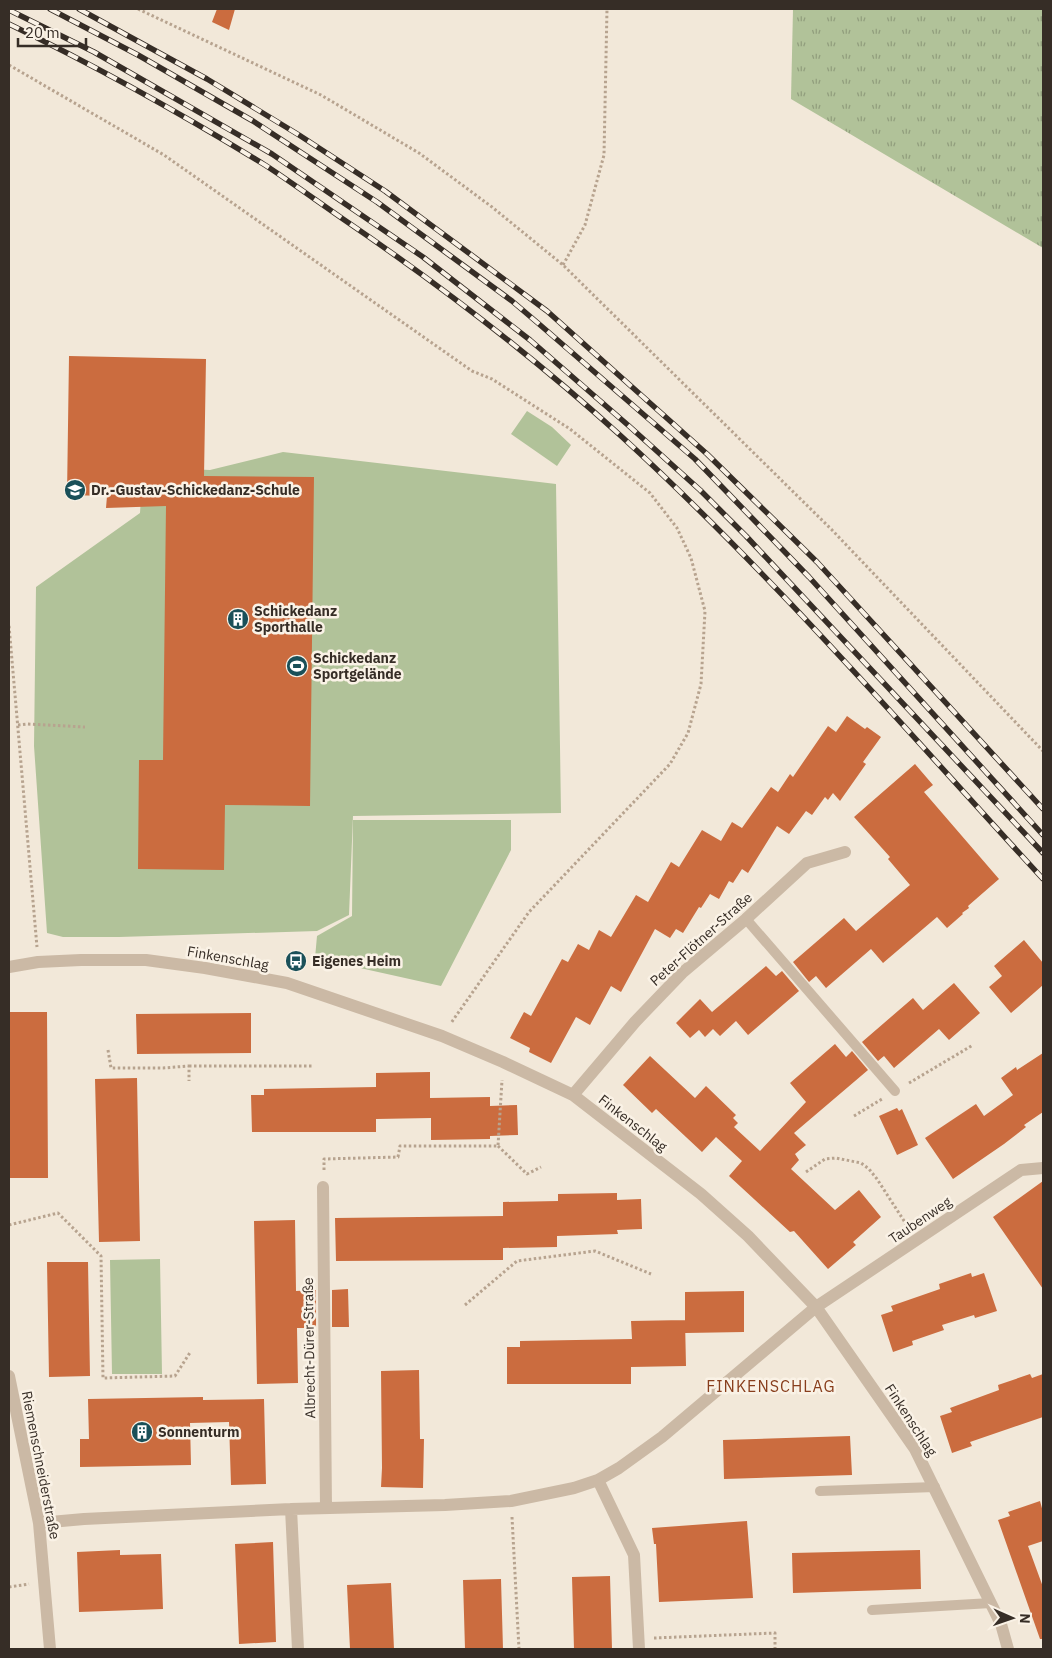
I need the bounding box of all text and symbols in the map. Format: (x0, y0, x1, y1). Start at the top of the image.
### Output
scale bar (18, 15, 85, 47)
text: 20 m (25, 23, 60, 42)
school or university icon: Dr.-Gustav-Schickedanz-Schule (63, 478, 87, 502)
place label: Dr.-Gustav-Schickedanz-Schule (91, 481, 300, 499)
place label: Schickedanz Sporthalle (254, 602, 337, 636)
building icon: Schickedanz Sporthalle (226, 607, 250, 631)
place label: Schickedanz Sportgelände (313, 649, 402, 683)
sports icon: Schickedanz Sportgelände (285, 654, 309, 678)
street label: Peter-Flötner-Straße (646, 888, 756, 990)
street label: Finkenschlag (186, 942, 271, 974)
bus stop icon: Eigenes Heim (284, 949, 308, 973)
place label: Eigenes Heim (312, 952, 401, 970)
street label: Finkenschlag (595, 1090, 672, 1156)
street label: Taubenweg (885, 1192, 955, 1248)
street label: Albrecht-Dürer-Straße (299, 1277, 319, 1419)
district label: FINKENSCHLAG (706, 1376, 836, 1396)
street label: Finkenschlag (881, 1380, 941, 1460)
street label: Riemenschneiderstraße (18, 1389, 64, 1541)
building icon: Sonnenturm (130, 1420, 154, 1444)
place label: Sonnenturm (158, 1423, 239, 1441)
north arrow (987, 1593, 1037, 1643)
text: N (1016, 1613, 1034, 1624)

